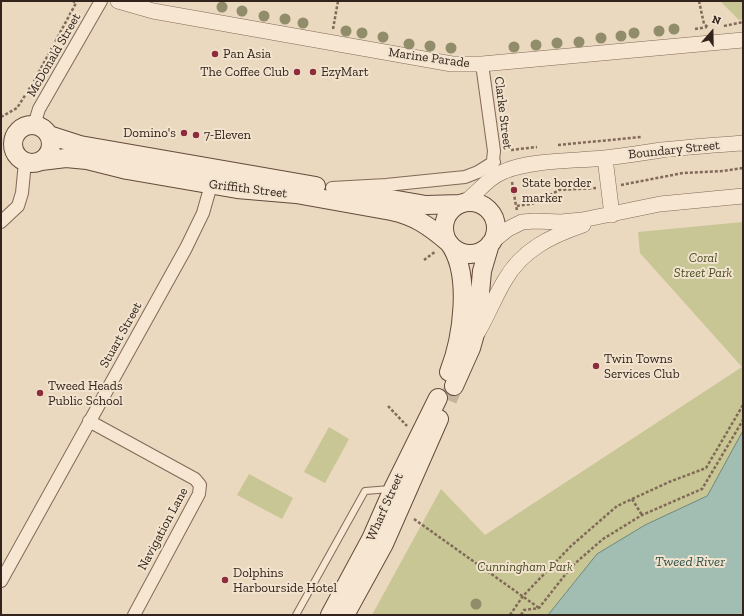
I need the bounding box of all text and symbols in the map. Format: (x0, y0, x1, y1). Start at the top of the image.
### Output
street label: McDonald Street (24, 10, 84, 100)
north arrow (692, 12, 732, 52)
text: N (710, 13, 722, 28)
street label: Marine Parade (387, 45, 471, 71)
place label: Pan Asia (223, 46, 271, 62)
marker: Pan Asia (210, 49, 220, 59)
place label: The Coffee Club (200, 64, 289, 80)
place label: EzyMart (321, 64, 369, 80)
marker: The Coffee Club (292, 67, 302, 77)
marker: EzyMart (308, 67, 318, 77)
street label: Clarke Street (491, 76, 515, 150)
place label: Domino's (123, 125, 176, 141)
place label: 7-Eleven (204, 127, 251, 143)
marker: Domino's (179, 128, 189, 138)
marker: 7-Eleven (191, 130, 201, 140)
street label: Boundary Street (627, 137, 721, 163)
place label: State border marker (522, 175, 592, 206)
street label: Griffith Street (208, 176, 288, 202)
marker: State border marker (509, 185, 519, 195)
park label: Coral Street Park (674, 250, 732, 281)
street label: Stuart Street (97, 299, 145, 371)
place label: Twin Towns Services Club (604, 351, 680, 382)
marker: Twin Towns Services Club (591, 361, 601, 371)
place label: Tweed Heads Public School (48, 378, 123, 409)
marker: Tweed Heads Public School (35, 388, 45, 398)
street label: Wharf Street (363, 471, 407, 543)
street label: Navigation Lane (135, 485, 191, 573)
water label: Tweed River (655, 554, 725, 570)
park label: Cunningham Park (477, 559, 573, 575)
place label: Dolphins Harbourside Hotel (233, 565, 337, 596)
marker: Dolphins Harbourside Hotel (220, 575, 230, 585)

